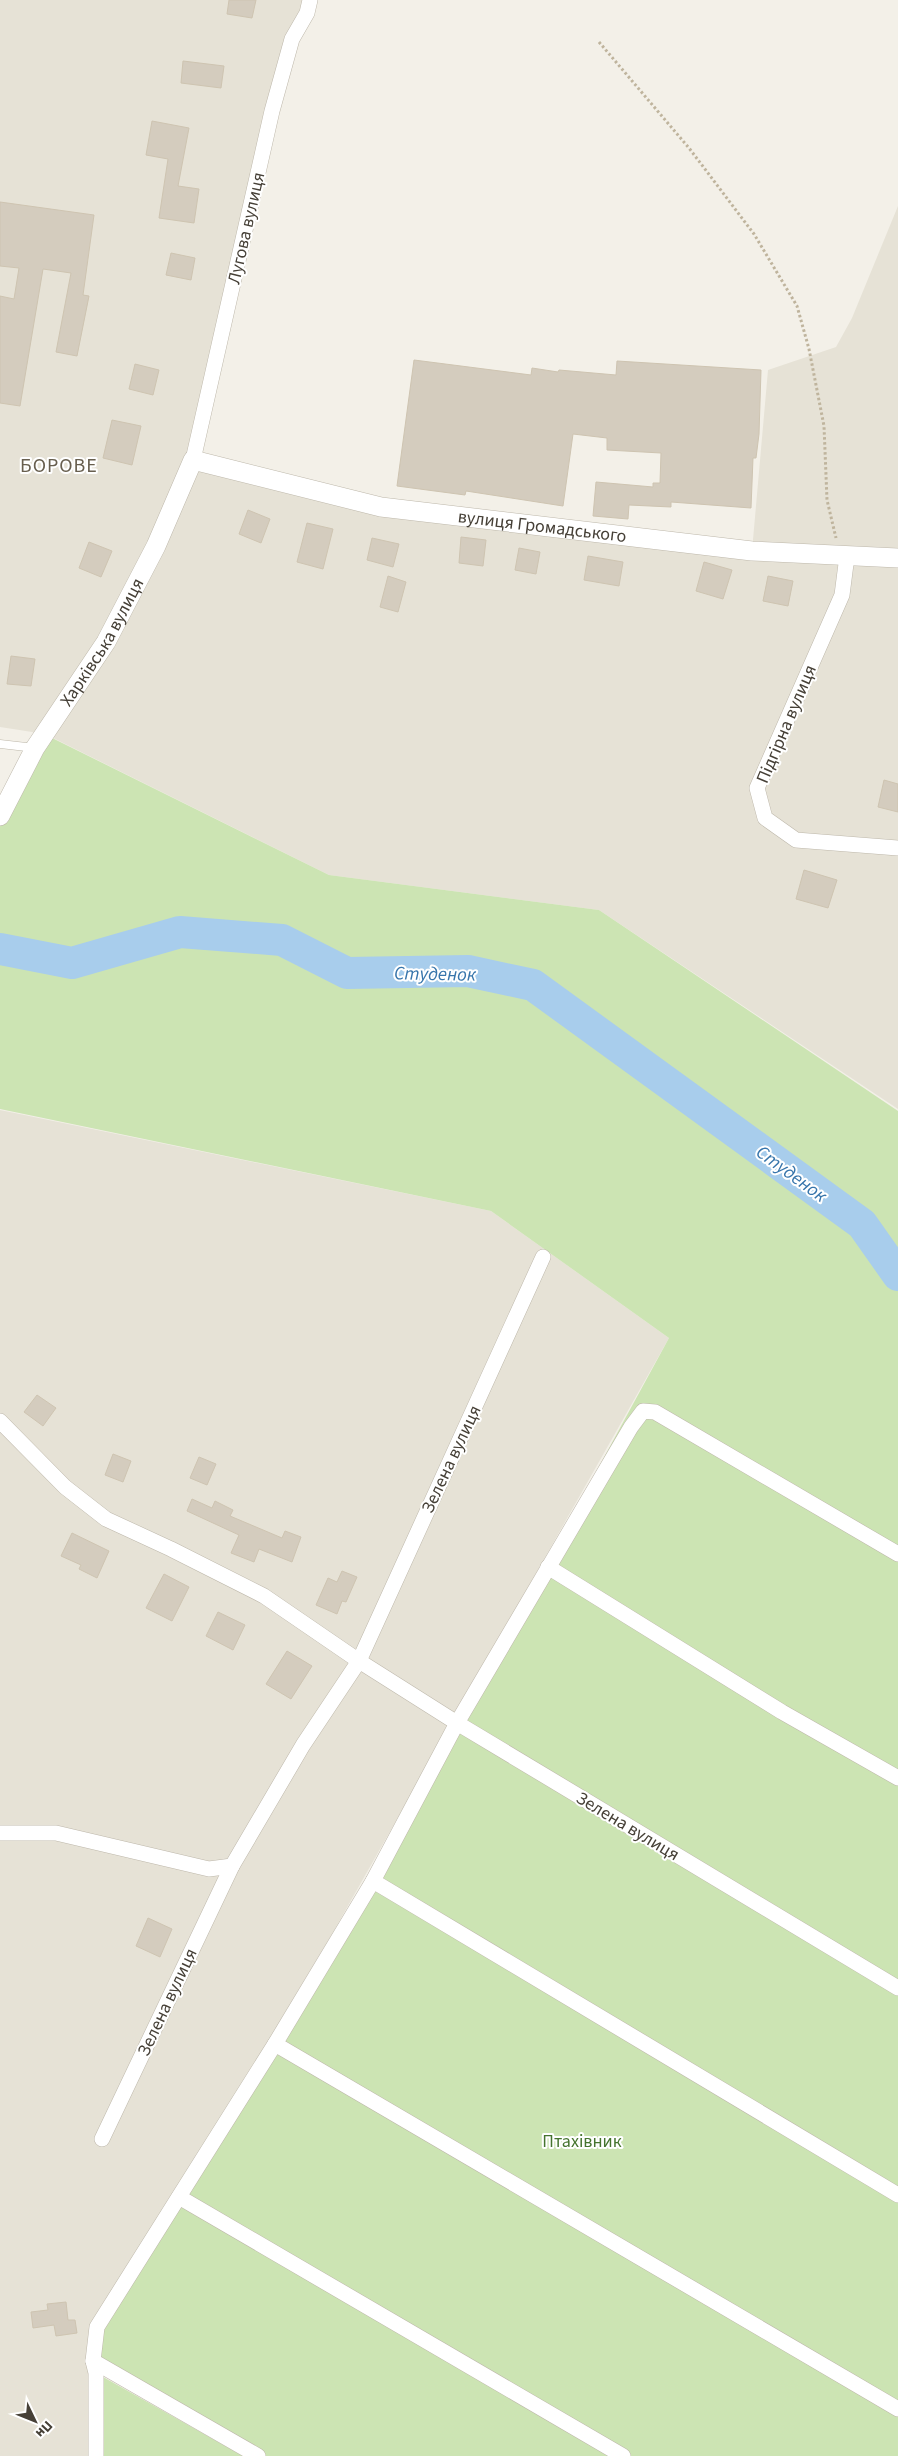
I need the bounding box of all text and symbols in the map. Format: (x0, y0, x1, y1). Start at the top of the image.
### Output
street label: Лугова вулиця (221, 170, 272, 287)
district label: БОРОВЕ (20, 452, 98, 480)
street label: вулиця Громадського (456, 504, 628, 549)
street label: Харківська вулиця (54, 574, 150, 711)
street label: Підгірна вулиця (750, 661, 823, 787)
water label: Студенок (394, 960, 477, 989)
water label: Студенок (750, 1139, 833, 1210)
street label: Зелена вулиця (416, 1401, 487, 1517)
street label: Зелена вулиця (571, 1786, 684, 1867)
street label: Зелена вулиця (132, 1944, 203, 2060)
park label: Птахівник (542, 2129, 622, 2154)
north arrow (10, 2396, 60, 2446)
text: Пн (31, 2416, 57, 2442)

